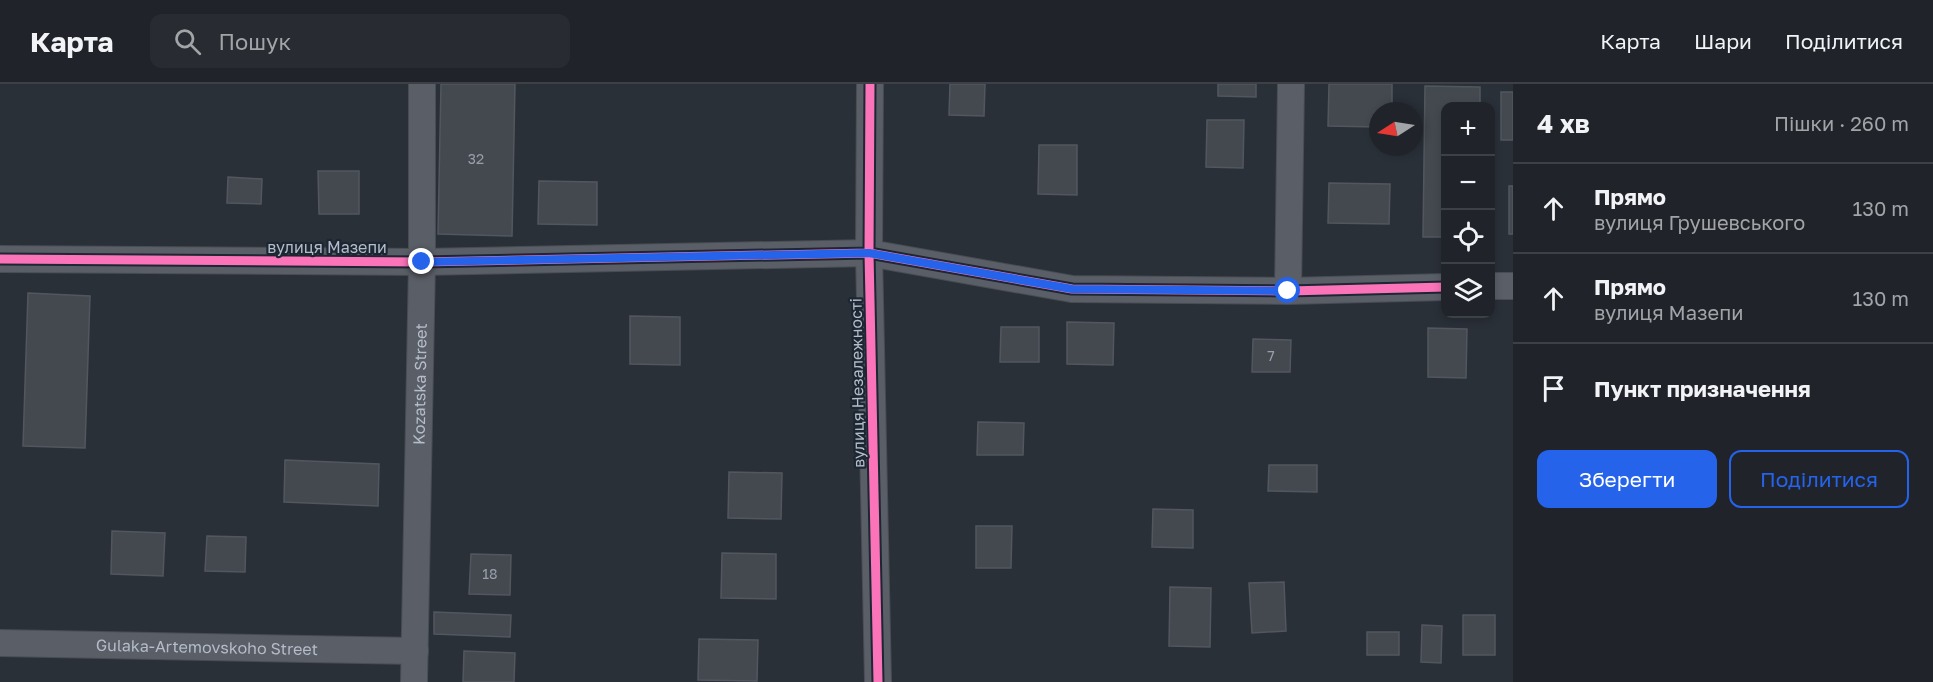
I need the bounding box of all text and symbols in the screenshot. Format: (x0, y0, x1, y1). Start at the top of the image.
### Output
search box (150, 14, 570, 68)
text: Карта (30, 25, 114, 58)
icon: search (171, 25, 204, 58)
text: Пошук (219, 28, 291, 55)
text: Карта (1600, 28, 1661, 54)
text: Шари (1694, 28, 1752, 54)
text: Поділитися (1785, 28, 1903, 54)
north arrow (1369, 102, 1423, 156)
map controls (1441, 102, 1495, 318)
button: + (1441, 102, 1495, 156)
text: 4 хв (1537, 108, 1590, 139)
text: Пішки · 260 m (1774, 111, 1909, 135)
house number: 32 (468, 150, 484, 167)
button: − (1441, 156, 1495, 210)
text: Прямо (1594, 183, 1666, 210)
icon: ahead (1537, 192, 1570, 225)
text: 130 m (1853, 196, 1909, 220)
button: locate (1441, 210, 1495, 264)
text: вулиця Грушевського (1594, 210, 1805, 234)
street label: вулиця Мазепи (267, 237, 387, 257)
route end (408, 248, 434, 274)
button: layers (1441, 264, 1495, 318)
text: Прямо (1594, 273, 1666, 300)
route start (1274, 277, 1300, 303)
icon: ahead (1537, 282, 1570, 315)
text: 130 m (1853, 286, 1909, 310)
street label: вулиця Незалежності (846, 298, 868, 468)
text: вулиця Мазепи (1594, 300, 1743, 324)
street label: Kozatska Street (409, 323, 431, 445)
house number: 7 (1267, 347, 1275, 364)
icon: arrive (1537, 372, 1570, 405)
text: Пункт призначення (1594, 375, 1811, 402)
button: Зберегти (1537, 450, 1717, 508)
button: Поділитися (1729, 450, 1909, 508)
house number: 18 (482, 565, 498, 582)
street label: Gulaka-Artemovskoho Street (96, 635, 318, 659)

